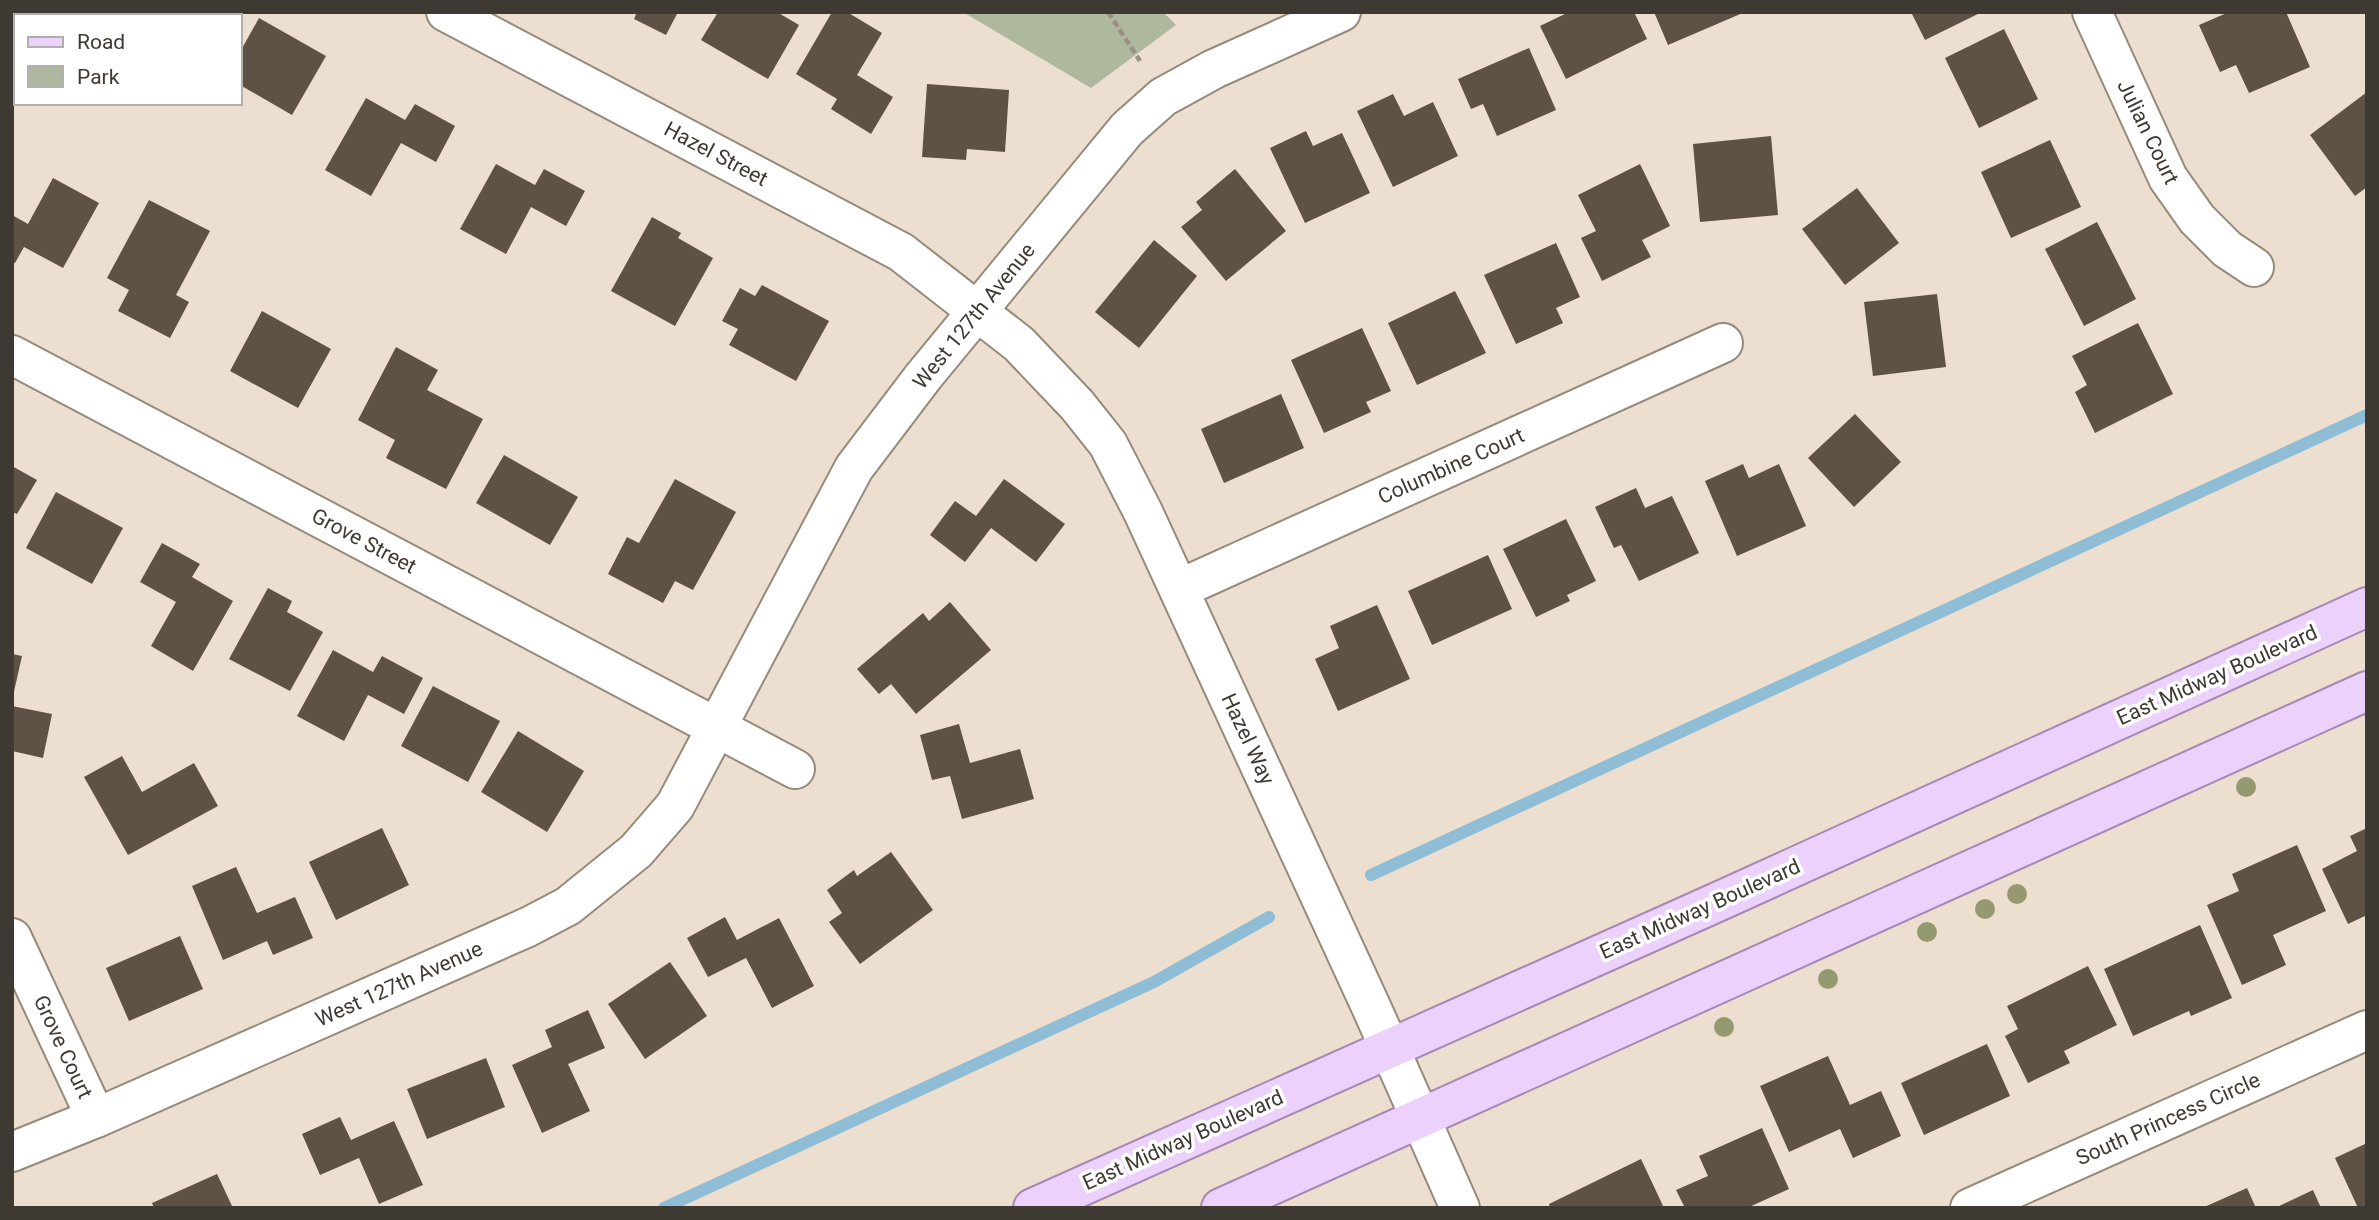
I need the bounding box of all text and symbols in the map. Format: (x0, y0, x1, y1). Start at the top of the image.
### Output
legend (14, 14, 242, 105)
text: Road (77, 30, 125, 54)
text: Park (77, 65, 120, 89)
street label: Julian Court (2112, 76, 2184, 188)
street label: Hazel Street (660, 117, 772, 191)
street label: West 127th Avenue (908, 238, 1040, 394)
street label: Columbine Court (1374, 423, 1528, 509)
street label: Grove Street (308, 503, 420, 579)
street label: East Midway Boulevard (2113, 620, 2321, 730)
street label: Hazel Way (1216, 690, 1280, 788)
street label: East Midway Boulevard (1596, 854, 1804, 964)
street label: West 127th Avenue (312, 936, 486, 1032)
street label: Grove Court (29, 992, 97, 1103)
street label: South Princess Circle (2072, 1068, 2264, 1170)
street label: East Midway Boulevard (1079, 1085, 1287, 1195)

